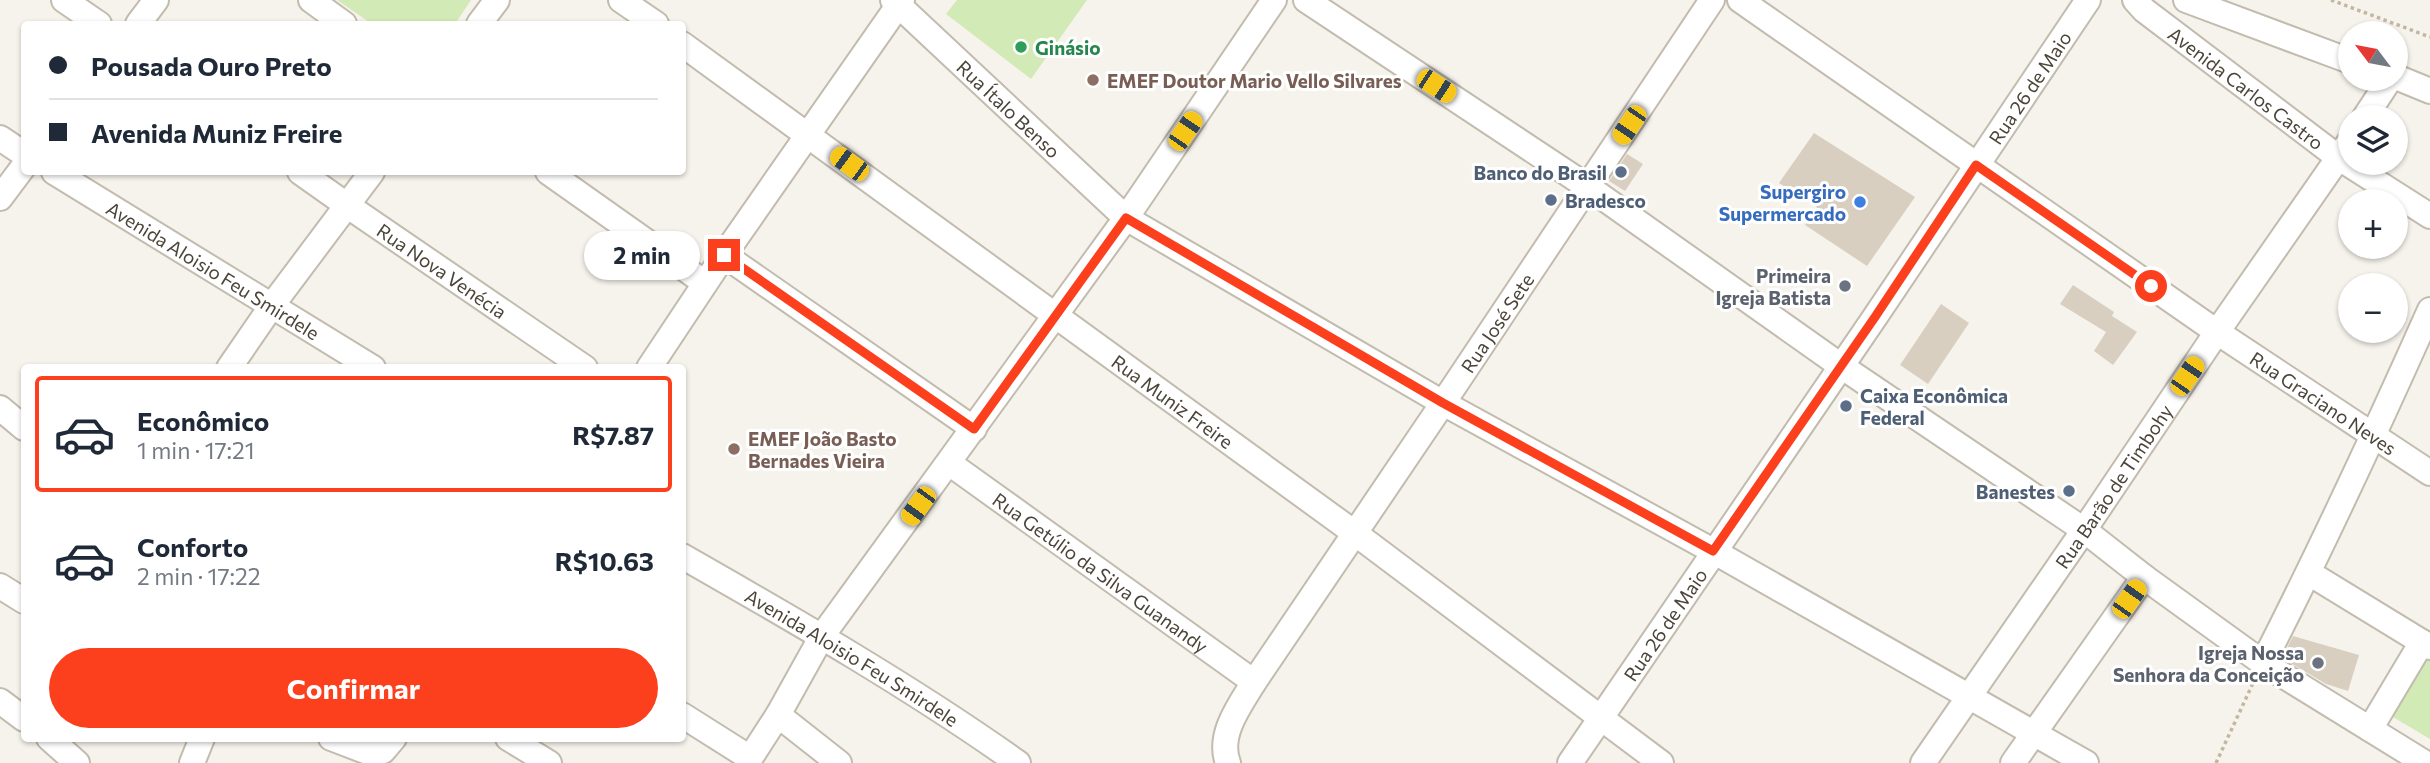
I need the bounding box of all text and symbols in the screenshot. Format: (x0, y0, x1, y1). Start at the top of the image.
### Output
street label: Avenida Carlos Castro (2164, 21, 2329, 154)
north arrow (2338, 21, 2408, 91)
map controls (2338, 21, 2408, 343)
street label: Rua 26 de Maio (1983, 26, 2075, 148)
place label: Ginásio (1035, 36, 1101, 59)
marker: Ginásio (1013, 39, 1029, 55)
text: Pousada Ouro Preto (91, 50, 332, 81)
street label: Rua Ítalo Benso (953, 55, 1065, 162)
car (1413, 66, 1460, 106)
place label: EMEF Doutor Mario Vello Silvares (1107, 69, 1402, 92)
marker: EMEF Doutor Mario Vello Silvares (1085, 72, 1101, 88)
car (1609, 102, 1650, 148)
button: layers (2338, 105, 2408, 175)
car (1165, 108, 1206, 154)
text: Avenida Muniz Freire (91, 117, 342, 148)
car (826, 143, 873, 185)
place label: Banco do Brasil (1474, 161, 1607, 184)
marker: Banco do Brasil (1613, 164, 1629, 180)
place label: Supergiro Supermercado (1719, 180, 1846, 225)
place label: Bradesco (1565, 189, 1646, 212)
button: + (2338, 189, 2408, 259)
marker: Bradesco (1543, 192, 1559, 208)
marker: Supergiro Supermercado (1852, 194, 1868, 210)
street label: Avenida Aloisio Feu Smirdele (103, 196, 324, 344)
street label: Rua Nova Venécia (373, 218, 512, 323)
callout: 2 min (584, 230, 700, 280)
route end (708, 239, 740, 271)
text: 2 min (613, 241, 671, 269)
place label: Primeira Igreja Batista (1715, 264, 1831, 309)
street label: Rua José Sete (1455, 269, 1538, 377)
route start (2135, 270, 2167, 302)
button: − (2338, 273, 2408, 343)
marker: Primeira Igreja Batista (1837, 278, 1853, 294)
street label: Rua Graciano Neves (2246, 346, 2401, 459)
street label: Rua Muniz Freire (1108, 349, 1238, 453)
car (2167, 353, 2208, 399)
place label: Caixa Econômica Federal (1860, 384, 2008, 429)
marker: Caixa Econômica Federal (1838, 398, 1854, 414)
street label: Rua Barão de Timbohy (2050, 400, 2177, 572)
icon: car (53, 403, 116, 466)
text: Econômico (137, 405, 269, 436)
text: R$7.87 (572, 419, 654, 450)
place label: EMEF João Basto Bernades Vieira (748, 427, 897, 472)
text: 1 min · 17:21 (137, 436, 255, 464)
marker: EMEF João Basto Bernades Vieira (726, 441, 742, 457)
place label: Banestes (1976, 480, 2055, 503)
car (898, 483, 939, 529)
marker: Banestes (2061, 483, 2077, 499)
street label: Rua Getúlio da Silva Guanandy (989, 487, 1213, 657)
icon: car (53, 529, 116, 592)
text: Conforto (137, 531, 248, 562)
text: R$10.63 (555, 545, 654, 576)
text: 2 min · 17:22 (137, 562, 260, 590)
street label: Rua 26 de Maio (1618, 564, 1711, 685)
car (2109, 576, 2150, 622)
street label: Avenida Aloisio Feu Smirdele (742, 583, 963, 731)
place label: Igreja Nossa Senhora da Conceição (2113, 641, 2304, 686)
button: Confirmar (49, 648, 658, 728)
marker: Igreja Nossa Senhora da Conceição (2310, 655, 2326, 671)

